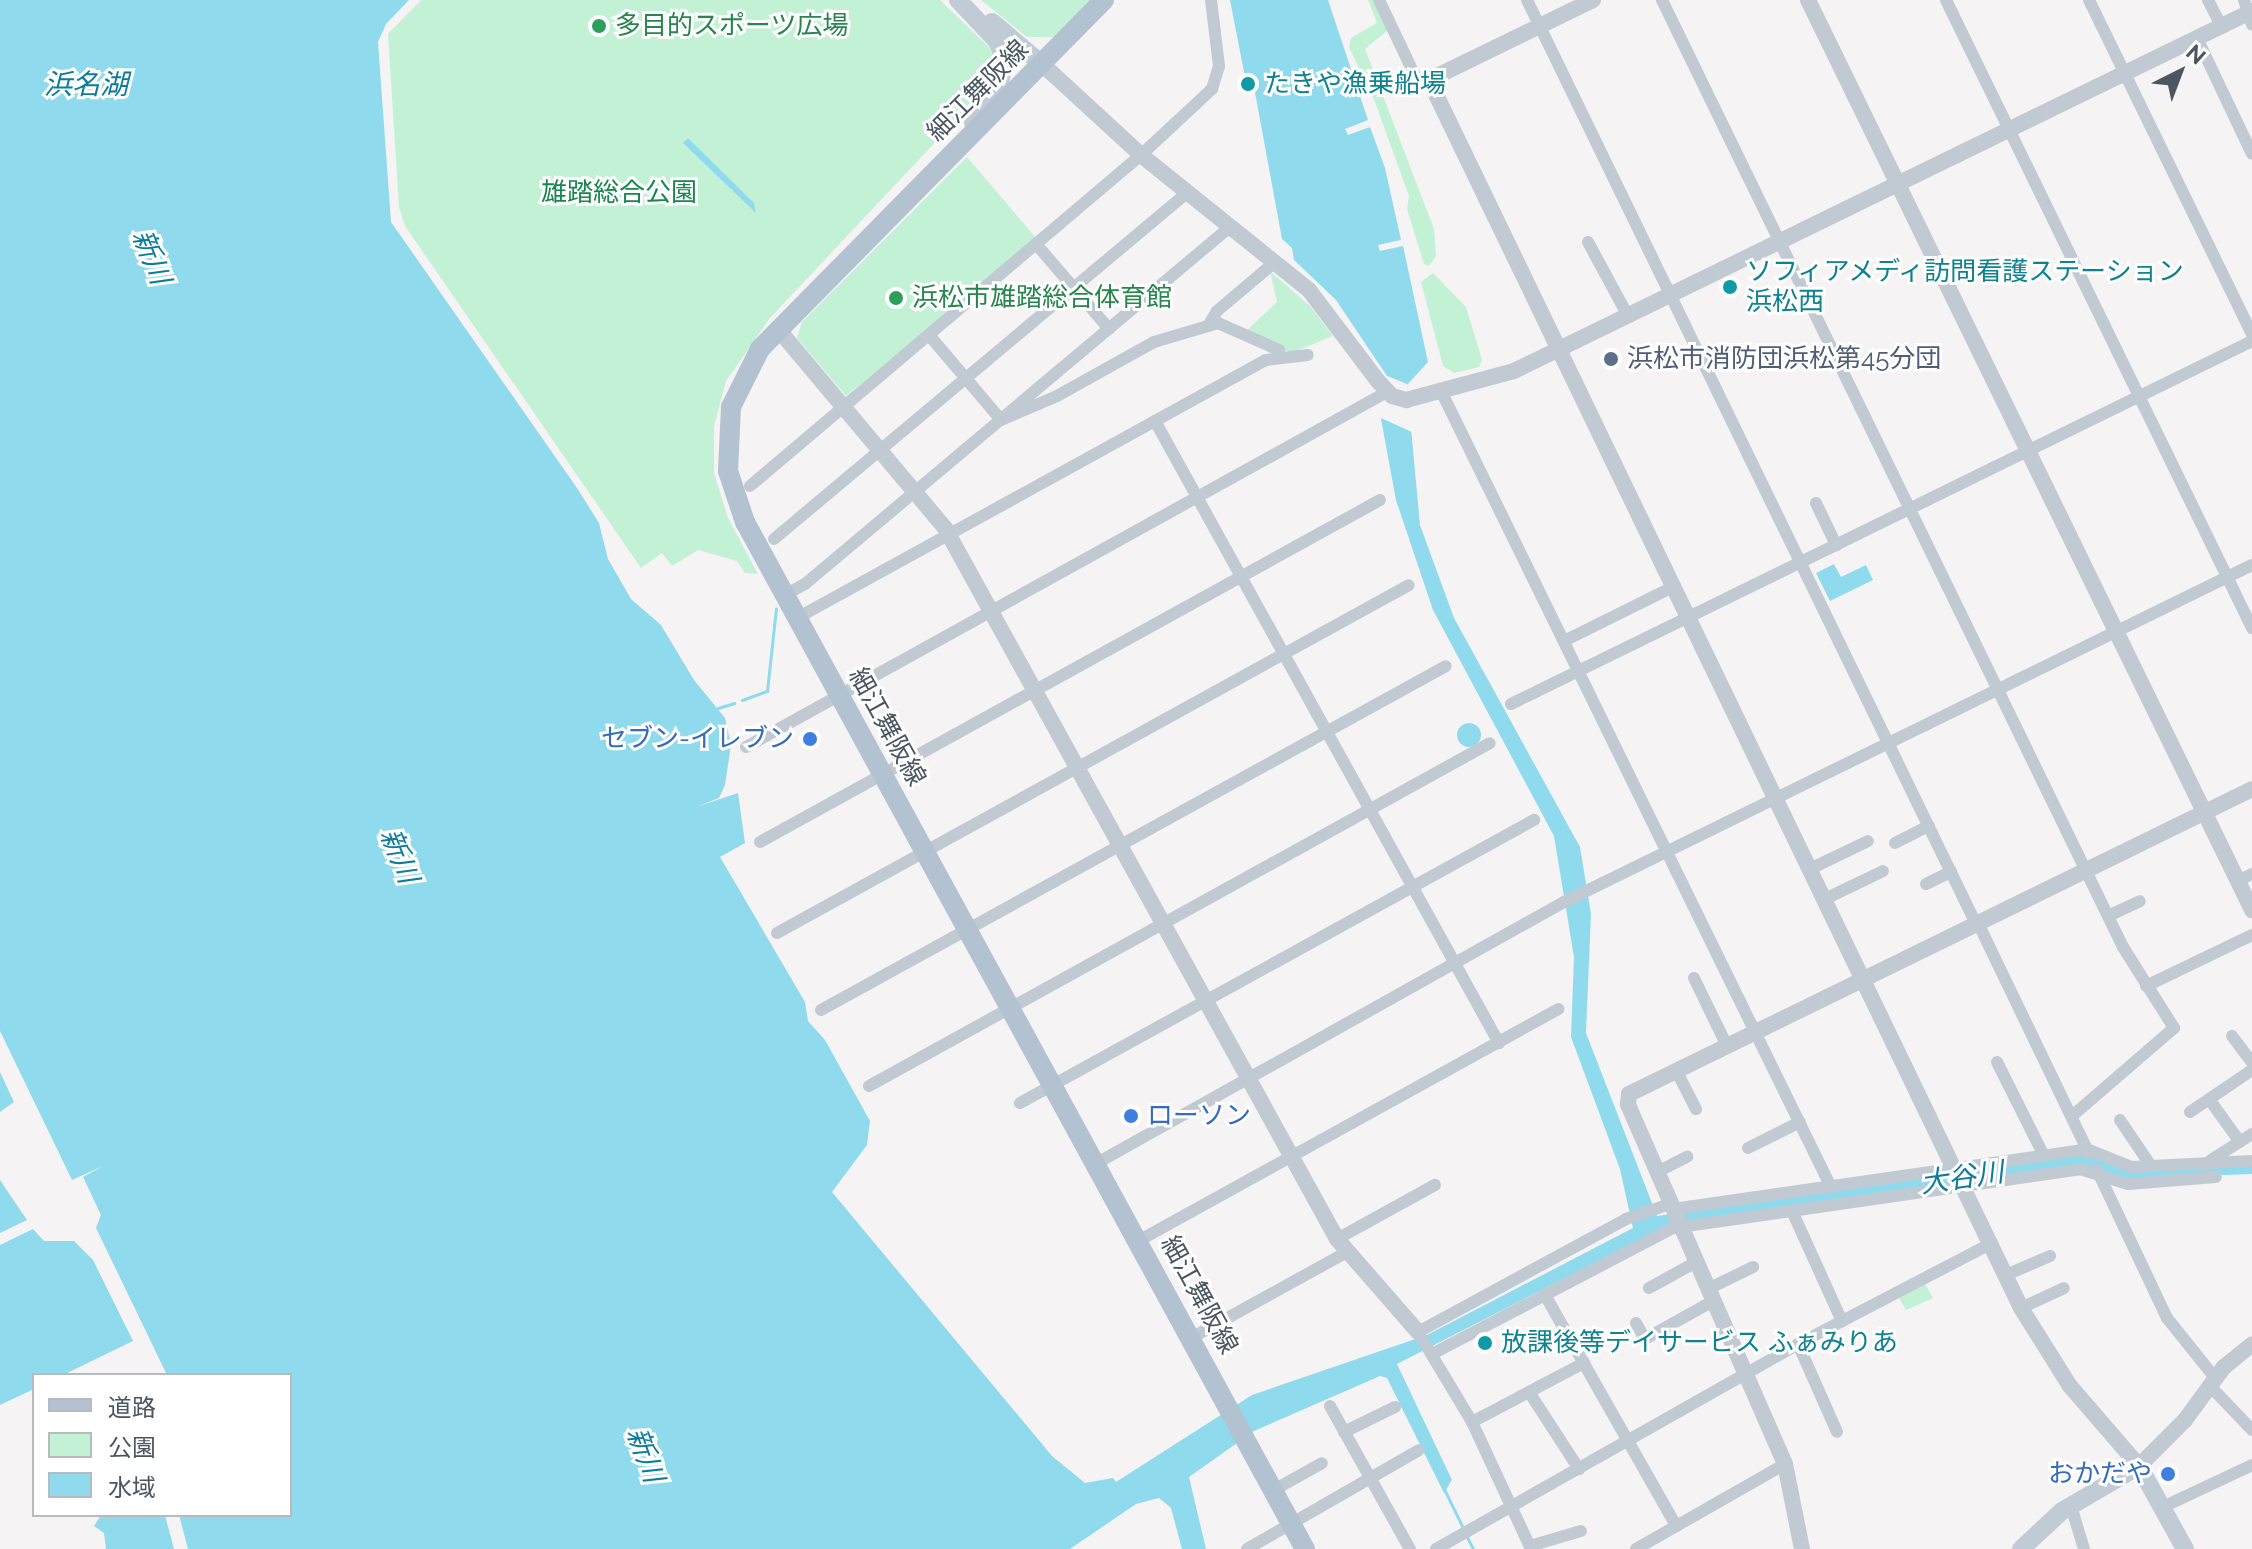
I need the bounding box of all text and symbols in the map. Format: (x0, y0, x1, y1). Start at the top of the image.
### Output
place label: 多目的スポーツ広場 (615, 10, 849, 42)
marker: 多目的スポーツ広場 (590, 17, 608, 35)
north arrow (2140, 32, 2220, 112)
street label: 細江舞阪線 (921, 34, 1035, 148)
text: N (2181, 39, 2211, 69)
water label: 浜名湖 (44, 68, 128, 102)
place label: たきや漁乗船場 (1264, 68, 1446, 100)
marker: たきや漁乗船場 (1239, 75, 1257, 93)
park label: 雄踏総合公園 (541, 177, 697, 209)
water label: 新川 (125, 225, 177, 289)
place label: ソフィアメディ訪問看護ステーション 浜松西 (1746, 256, 2188, 318)
marker: ソフィアメディ訪問看護ステーション 浜松西 (1721, 278, 1739, 296)
place label: 浜松市雄踏総合体育館 (912, 282, 1172, 314)
marker: 浜松市雄踏総合体育館 (887, 289, 905, 307)
place label: 浜松市消防団浜松第45分団 (1627, 343, 1941, 375)
marker: 浜松市消防団浜松第45分団 (1602, 350, 1620, 368)
street label: 細江舞阪線 (842, 663, 932, 791)
place label: セブン-イレブン (601, 723, 794, 755)
marker: セブン-イレブン (801, 730, 819, 748)
water label: 新川 (373, 824, 425, 888)
place label: ローソン (1147, 1100, 1251, 1132)
marker: ローソン (1122, 1107, 1140, 1125)
water label: 大谷川 (1918, 1156, 2006, 1200)
street label: 細江舞阪線 (1154, 1231, 1244, 1359)
place label: 放課後等デイサービス ふぁみりあ (1501, 1327, 1898, 1359)
marker: 放課後等デイサービス ふぁみりあ (1476, 1334, 1494, 1352)
legend (32, 1373, 292, 1517)
text: 道路 (108, 1393, 156, 1422)
water label: 新川 (620, 1423, 670, 1487)
text: 公園 (108, 1433, 156, 1462)
place label: おかだや (2048, 1458, 2152, 1490)
marker: おかだや (2159, 1465, 2177, 1483)
text: 水域 (108, 1473, 156, 1502)

